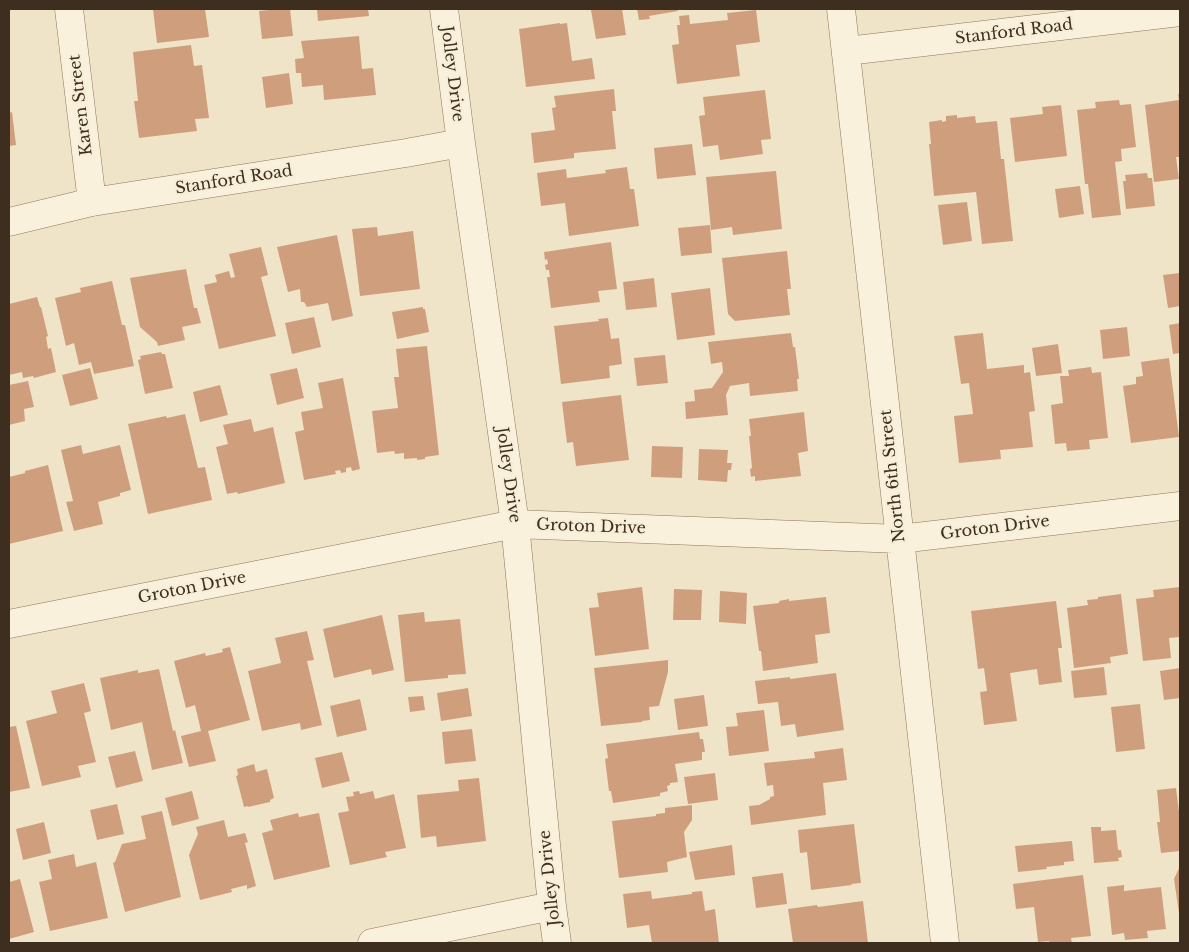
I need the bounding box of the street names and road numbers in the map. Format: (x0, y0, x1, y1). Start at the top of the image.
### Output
street label: Stanford Road (954, 15, 1074, 49)
street label: Jolley Drive (437, 25, 467, 123)
street label: Karen Street (65, 53, 97, 157)
street label: Stanford Road (174, 161, 294, 199)
street label: North 6th Street (876, 408, 910, 544)
street label: Jolley Drive (492, 426, 524, 524)
street label: Groton Drive (939, 512, 1051, 544)
street label: Groton Drive (536, 515, 646, 539)
street label: Groton Drive (136, 568, 248, 608)
street label: Jolley Drive (535, 829, 565, 927)

